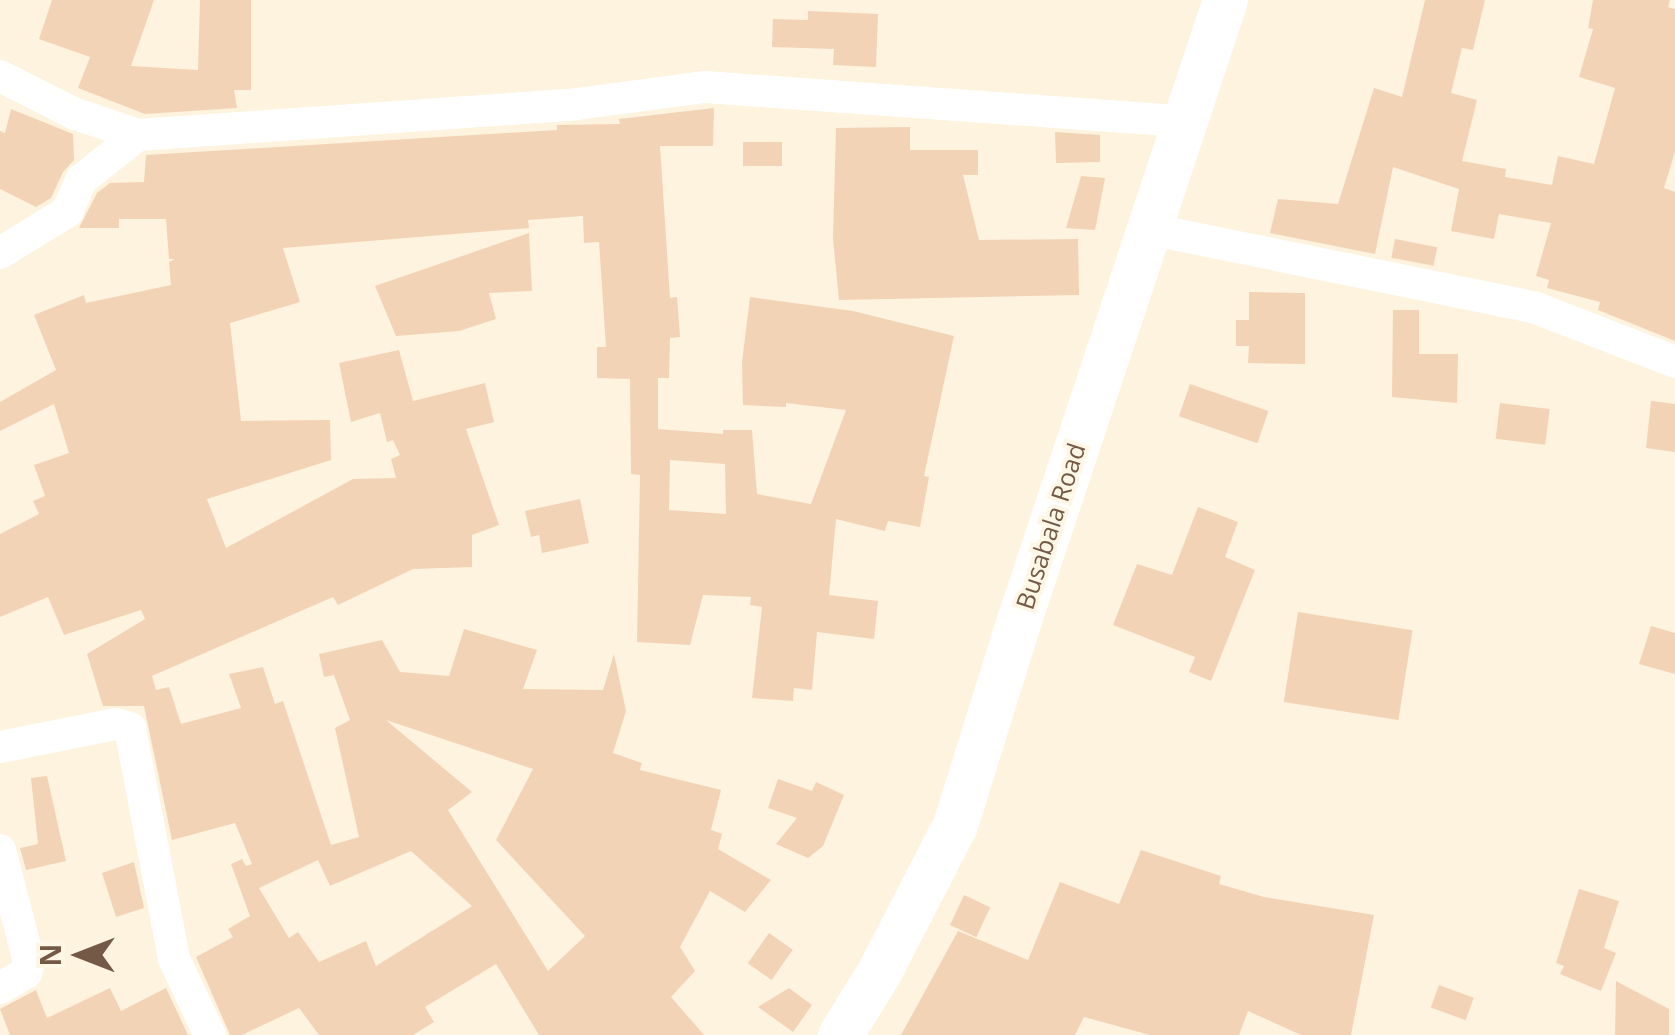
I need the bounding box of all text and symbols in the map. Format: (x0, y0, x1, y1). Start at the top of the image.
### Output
street label: Busabala Road (1009, 439, 1091, 613)
north arrow (30, 905, 130, 1005)
text: N (31, 944, 69, 966)

